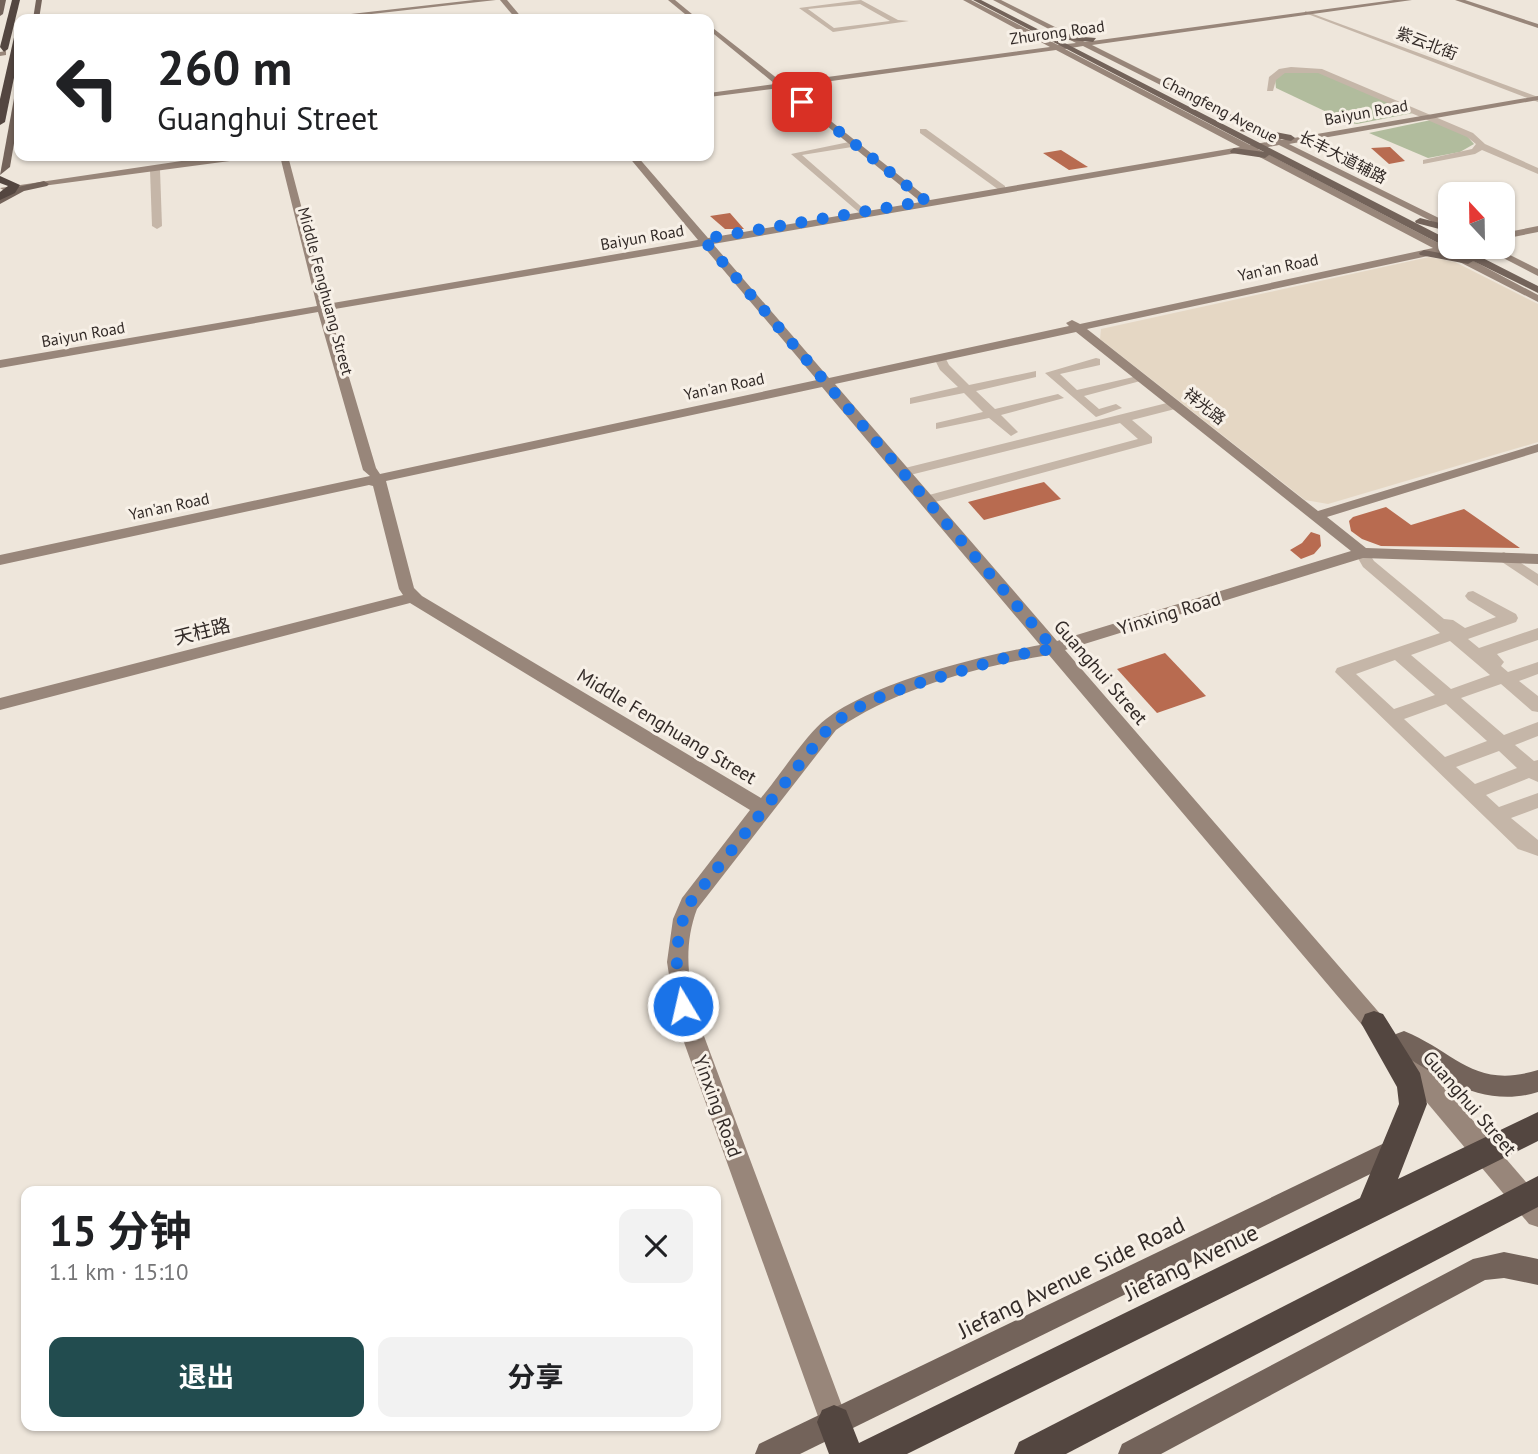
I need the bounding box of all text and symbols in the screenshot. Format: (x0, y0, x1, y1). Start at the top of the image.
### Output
street label: Zhurong Road (1008, 15, 1106, 49)
street label: 紫云北街 (1394, 22, 1460, 64)
text: 260 m (157, 35, 292, 99)
icon: left (42, 42, 133, 133)
street label: Changfeng Avenue (1159, 71, 1281, 147)
pin (772, 72, 832, 132)
icon: arrive (783, 83, 821, 121)
street label: Baiyun Road (1323, 95, 1409, 129)
text: Guanghui Street (157, 97, 378, 139)
street label: 长丰大道辅路 (1296, 126, 1390, 188)
north arrow (1438, 182, 1516, 259)
map controls (1438, 182, 1515, 259)
street label: Middle Fenghuang Street (294, 205, 358, 378)
street label: Baiyun Road (599, 220, 685, 254)
street label: Yan'an Road (1236, 249, 1320, 285)
street label: Baiyun Road (40, 317, 126, 351)
street label: Yan'an Road (682, 368, 766, 404)
street label: 祥光路 (1180, 383, 1230, 429)
street label: Yan'an Road (127, 488, 211, 524)
street label: Yinxing Road (1114, 586, 1224, 640)
street label: 天柱路 (171, 612, 233, 650)
street label: Guanghui Street (1049, 615, 1153, 730)
street label: Middle Fenghuang Street (573, 663, 762, 789)
position arrow (646, 969, 720, 1043)
street label: Guanghui Street (1418, 1046, 1522, 1161)
street label: Yinxing Road (688, 1052, 748, 1160)
text: 15 分钟 (49, 1203, 191, 1258)
button: close (619, 1209, 693, 1283)
street label: Jiefang Avenue Side Road (952, 1209, 1189, 1345)
street label: Jiefang Avenue (1118, 1217, 1263, 1307)
text: 1.1 km · 15:10 (49, 1257, 188, 1286)
button: 退出 (49, 1337, 364, 1417)
button: 分享 (378, 1337, 693, 1417)

